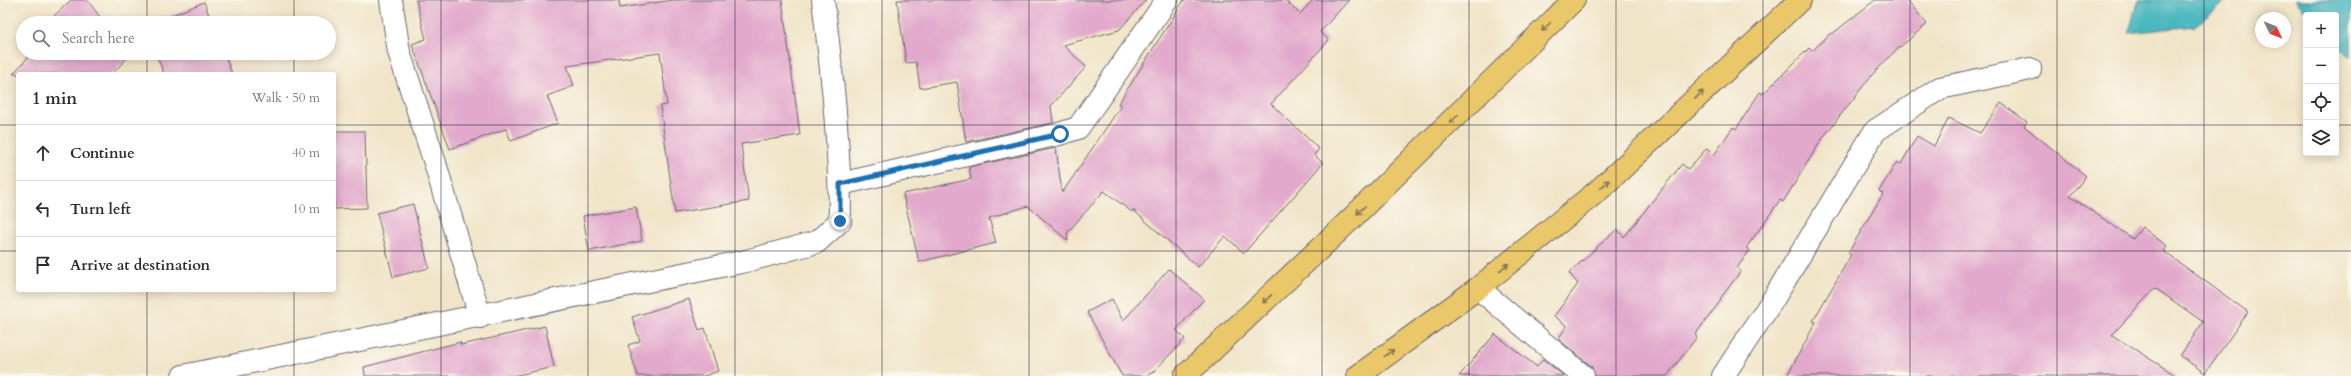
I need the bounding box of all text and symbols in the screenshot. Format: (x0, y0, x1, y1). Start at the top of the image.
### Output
north arrow (2255, 12, 2291, 48)
map controls (2303, 12, 2339, 156)
button: + (2303, 12, 2339, 48)
search box (16, 16, 336, 60)
one-way arrow (1541, 22, 1551, 32)
icon: search (30, 27, 52, 49)
text: Search here (62, 28, 135, 48)
button: − (2303, 48, 2339, 84)
button: locate (2303, 84, 2339, 120)
text: 1 min (32, 87, 77, 110)
text: Walk · 50 m (252, 89, 320, 107)
one-way arrow (1694, 90, 1704, 100)
one-way arrow (1449, 114, 1459, 123)
button: layers (2303, 120, 2339, 156)
route start (1051, 125, 1069, 143)
icon: ahead (32, 142, 54, 164)
text: Continue (70, 143, 135, 163)
text: 40 m (292, 144, 320, 162)
one-way arrow (1599, 180, 1609, 189)
icon: left (32, 198, 54, 220)
text: Turn left (70, 199, 131, 219)
text: 10 m (292, 200, 320, 218)
one-way arrow (1356, 205, 1366, 215)
route end (831, 212, 849, 230)
icon: arrive (32, 254, 54, 276)
text: Arrive at destination (70, 255, 210, 275)
one-way arrow (1499, 262, 1510, 271)
one-way arrow (1262, 294, 1272, 304)
one-way arrow (1383, 349, 1394, 357)

